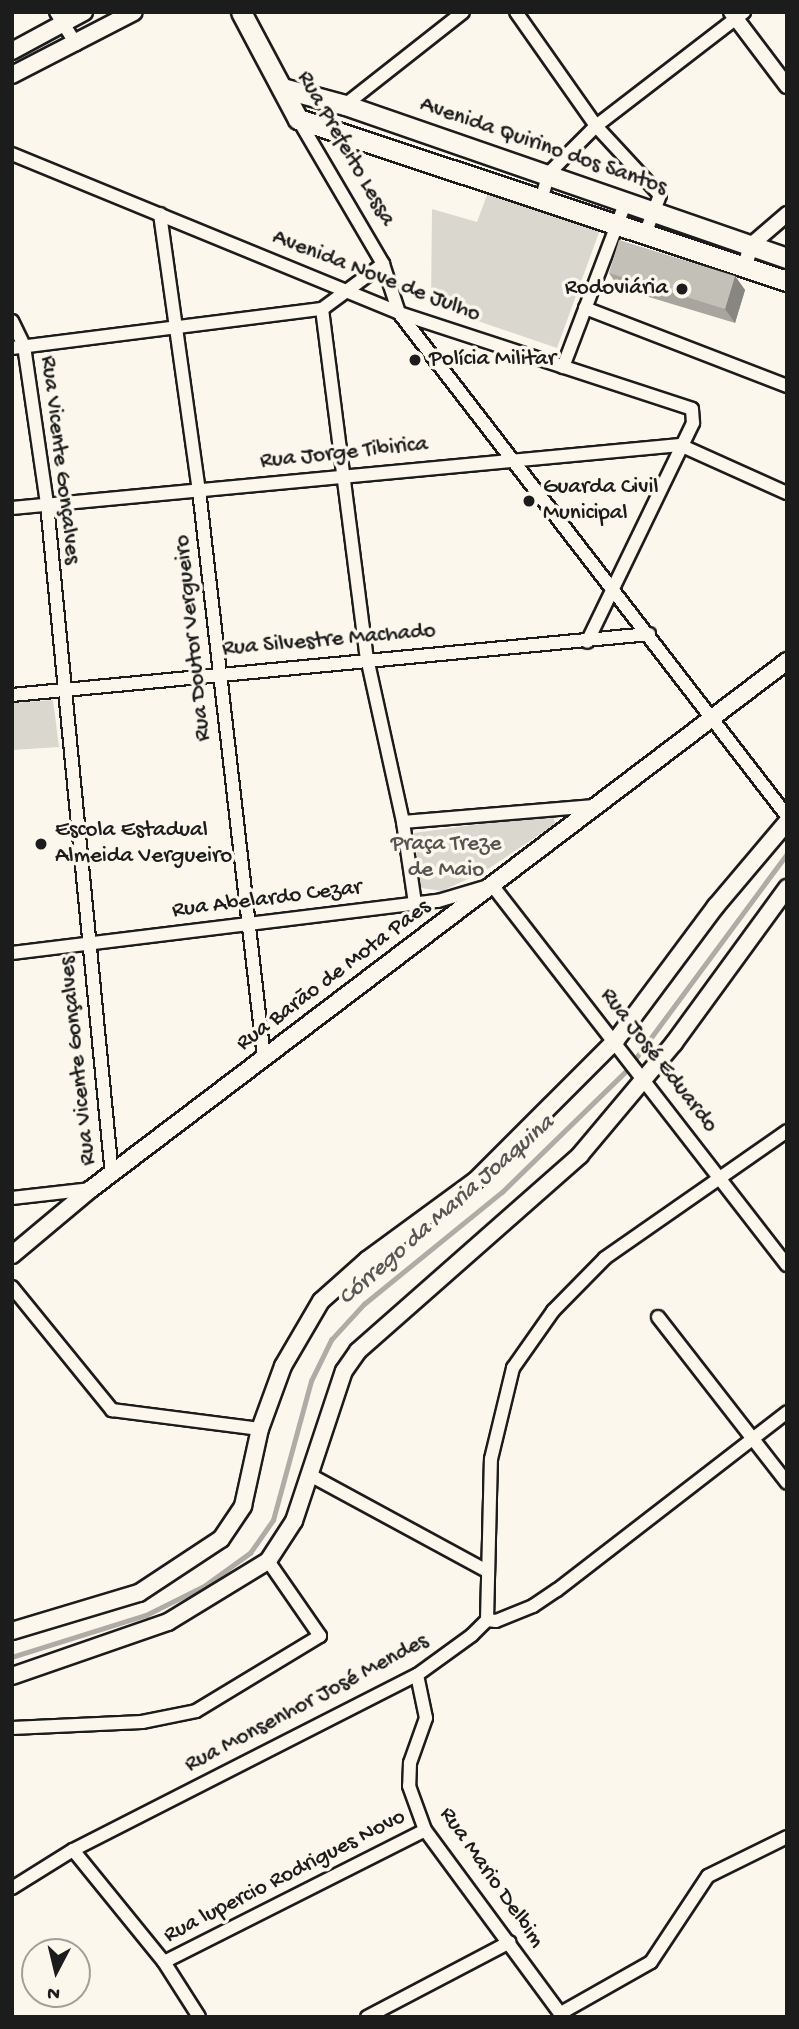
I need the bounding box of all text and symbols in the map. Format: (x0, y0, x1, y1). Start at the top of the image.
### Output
street label: Rua Prefeito Lessa (289, 67, 401, 231)
street label: Avenida Quirino dos Santos (416, 92, 670, 202)
street label: Avenida Nove de Julho (268, 225, 484, 329)
place label: Rodoviária (565, 275, 668, 303)
marker: Rodoviária (674, 281, 690, 297)
place label: Polícia Militar (429, 346, 556, 374)
marker: Polícia Militar (407, 352, 423, 368)
street label: Rua Vicente Gonçalves (33, 354, 85, 566)
street label: Rua Jorge Tibirica (259, 431, 429, 477)
place label: Guarda Civil Municipal (543, 474, 659, 528)
marker: Guarda Civil Municipal (521, 493, 537, 509)
street label: Rua Doutor Vergueiro (169, 533, 219, 743)
street label: Rua Silvestre Machado (221, 618, 437, 664)
place label: Escola Estadual Almeida Vergueiro (55, 817, 232, 871)
park label: Praça Treze de Maio (391, 831, 501, 885)
marker: Escola Estadual Almeida Vergueiro (33, 836, 49, 852)
street label: Rua Abelardo Cezar (171, 875, 363, 925)
street label: Rua Barão de Mota Paes (231, 894, 437, 1058)
street label: Rua Vicente Gonçalves (54, 955, 104, 1167)
street label: Rua José Eduardo (593, 983, 723, 1139)
water label: Córrego da Maria Joaquina (333, 1109, 561, 1313)
street label: Rua Monsenhor José Mendes (181, 1628, 433, 1780)
street label: Rua Mario Delbim (432, 1802, 550, 1954)
street label: Rua lupercio Rodrigues Novo (159, 1804, 411, 1950)
north arrow (21, 1938, 91, 2008)
text: N (46, 1980, 61, 2005)

